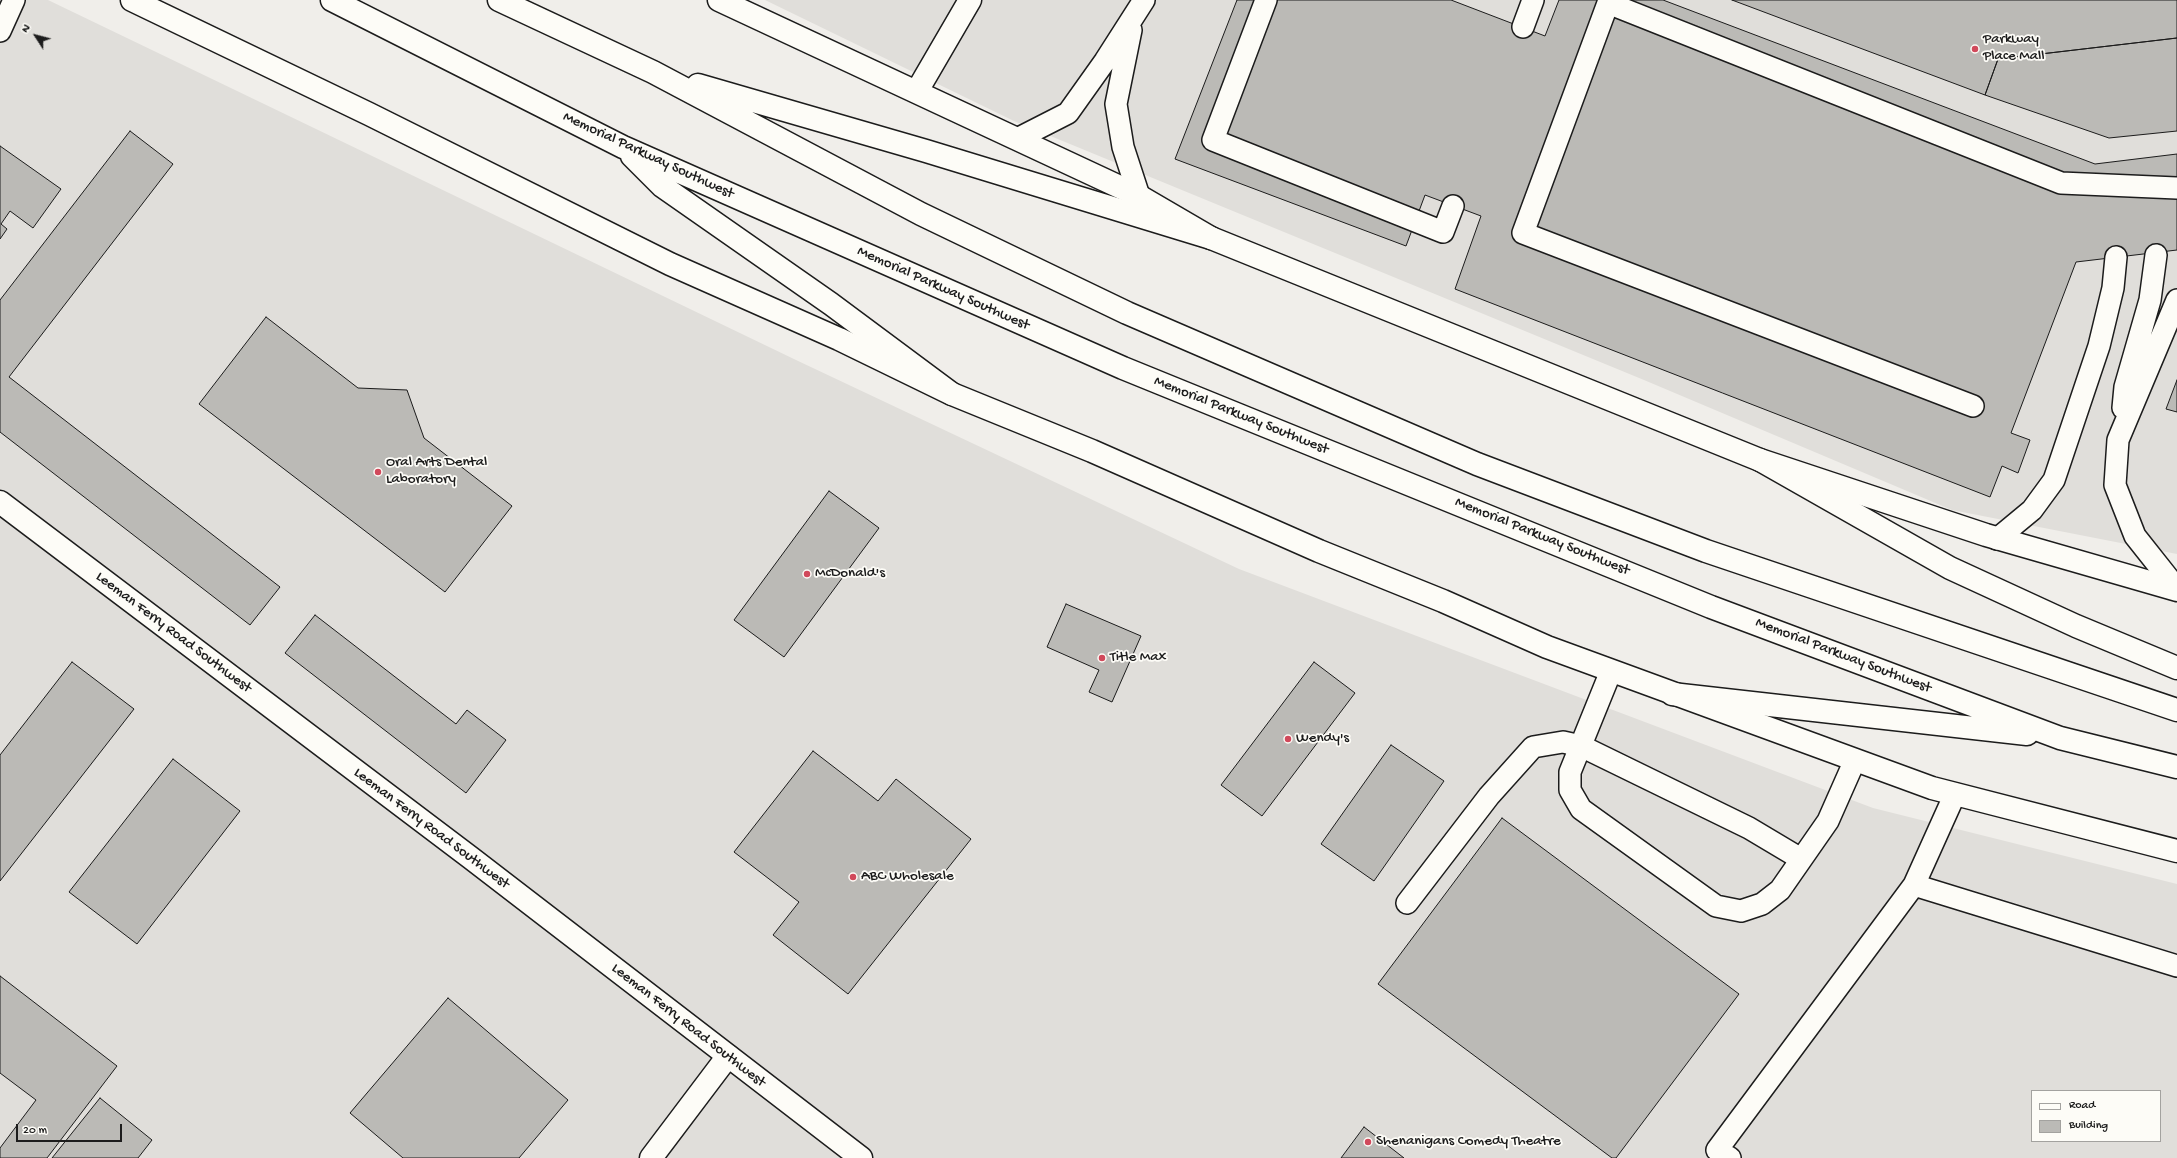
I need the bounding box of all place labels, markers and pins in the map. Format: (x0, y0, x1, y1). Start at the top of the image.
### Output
place label: Parkway Place Mall (1983, 31, 2045, 66)
marker: Parkway Place Mall (1970, 44, 1980, 54)
place label: Oral Arts Dental Laboratory (386, 454, 487, 489)
marker: Oral Arts Dental Laboratory (373, 467, 383, 477)
place label: McDonald's (815, 565, 885, 583)
marker: McDonald's (802, 569, 812, 579)
place label: Title Max (1110, 649, 1166, 667)
marker: Title Max (1097, 653, 1107, 663)
place label: Wendy's (1296, 730, 1349, 748)
marker: Wendy's (1283, 734, 1293, 744)
place label: ABC Wholesale (861, 868, 954, 886)
marker: ABC Wholesale (848, 872, 858, 882)
place label: Shenanigans Comedy Theatre (1376, 1133, 1561, 1151)
marker: Shenanigans Comedy Theatre (1363, 1137, 1373, 1147)

